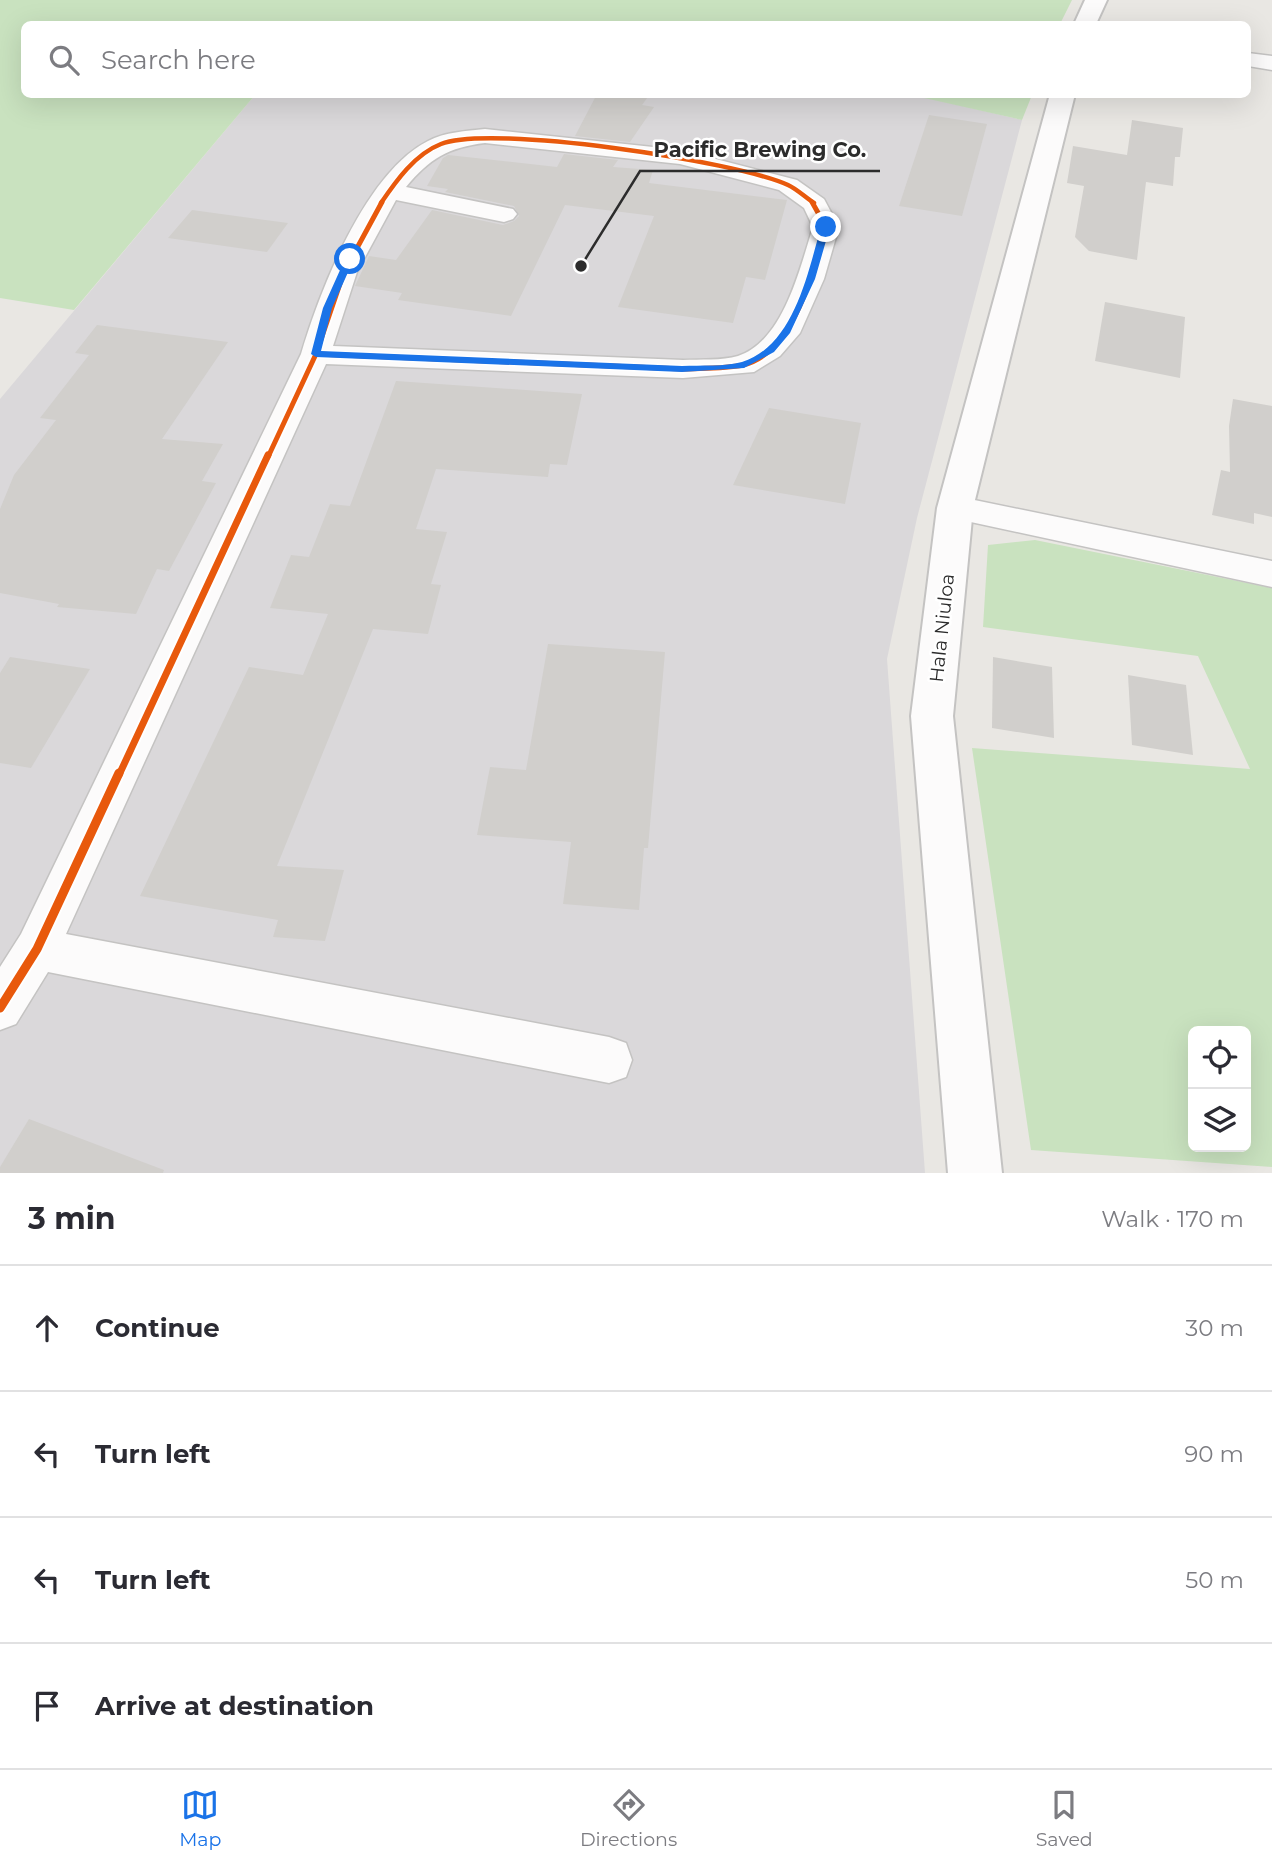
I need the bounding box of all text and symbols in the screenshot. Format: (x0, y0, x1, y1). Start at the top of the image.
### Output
search box (21, 21, 1251, 98)
icon: search (45, 41, 83, 79)
text: Search here (101, 44, 256, 76)
callout: Pacific Brewing Co. (640, 129, 880, 171)
text: Pacific Brewing Co. (654, 137, 866, 162)
route end (810, 211, 841, 242)
route start (334, 243, 365, 274)
street label: Hala Niuloa (925, 572, 959, 684)
map controls (1188, 1026, 1251, 1152)
button: locate (1188, 1026, 1251, 1089)
button: layers (1188, 1089, 1251, 1152)
text: 3 min (28, 1200, 115, 1237)
text: Walk · 170 m (1101, 1205, 1244, 1233)
icon: ahead (28, 1309, 66, 1347)
text: Continue (95, 1312, 220, 1344)
text: 30 m (1185, 1314, 1244, 1342)
icon: left (28, 1435, 66, 1473)
text: Turn left (95, 1438, 211, 1470)
text: 90 m (1184, 1440, 1244, 1468)
icon: left (28, 1561, 66, 1599)
text: Turn left (95, 1564, 211, 1596)
text: 50 m (1185, 1566, 1244, 1594)
icon: arrive (28, 1687, 66, 1725)
text: Arrive at destination (95, 1690, 374, 1722)
tab: Map (179, 1786, 221, 1851)
tab: Directions (580, 1786, 677, 1851)
tab: Saved (1036, 1786, 1093, 1851)

